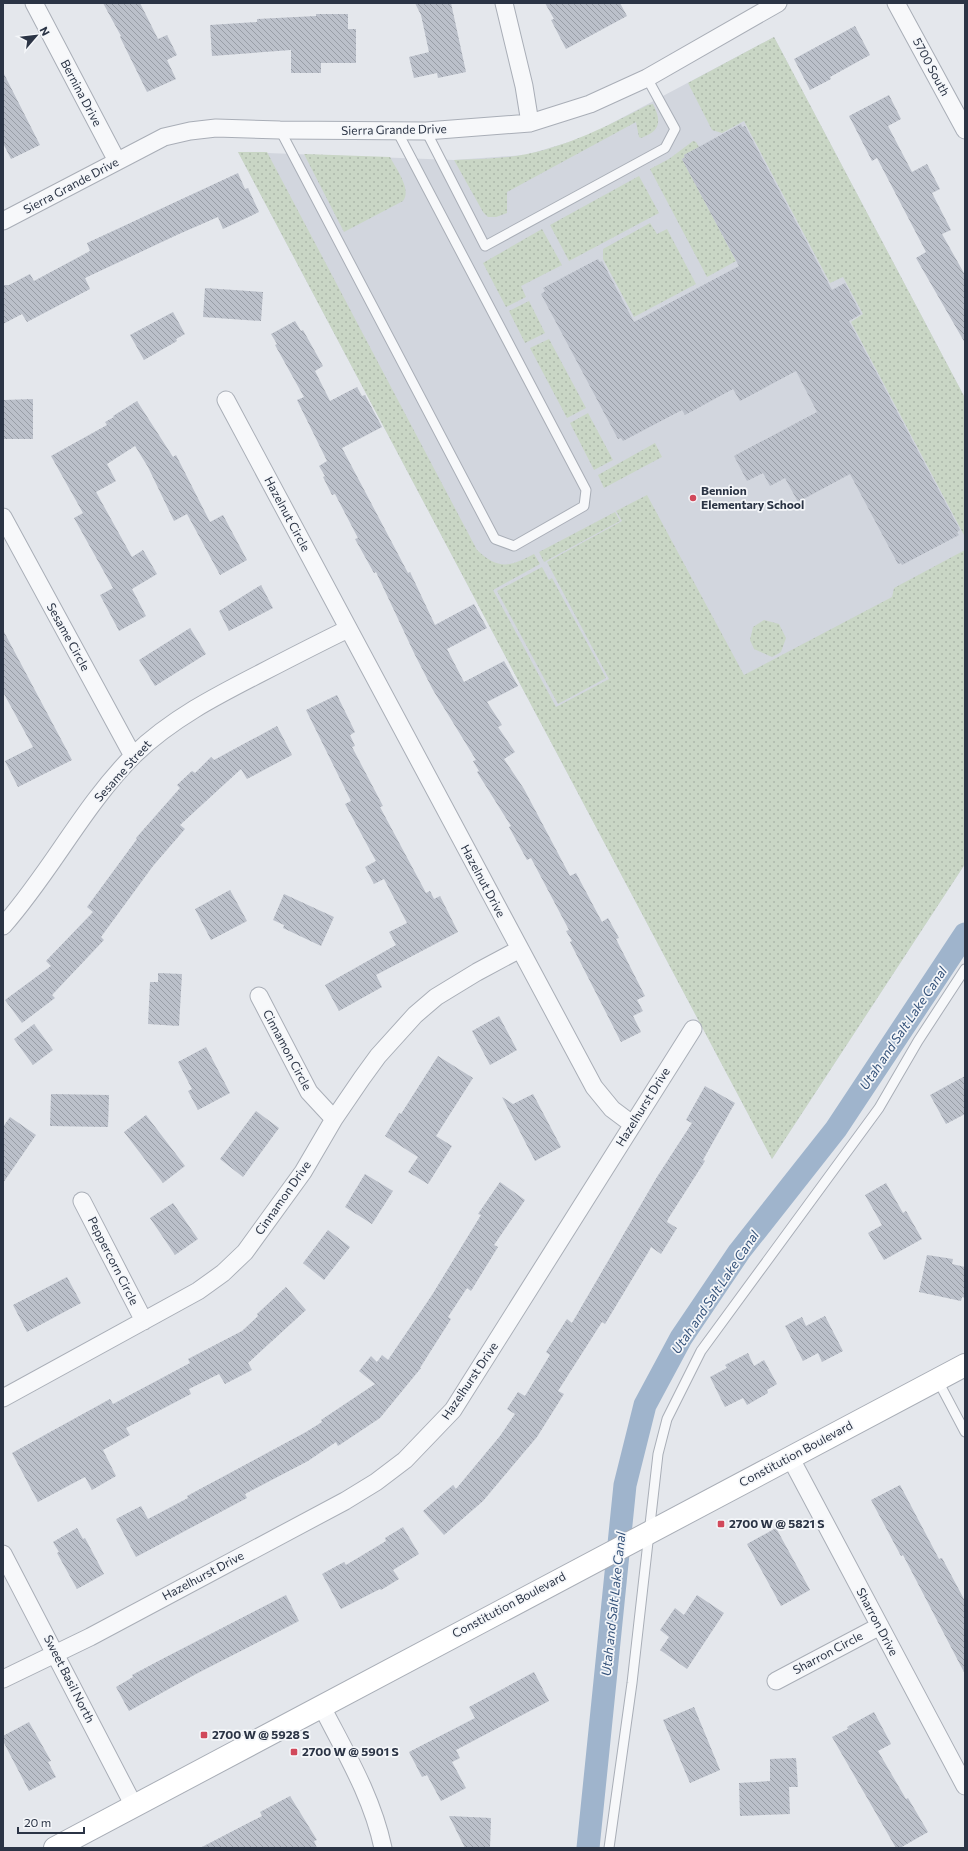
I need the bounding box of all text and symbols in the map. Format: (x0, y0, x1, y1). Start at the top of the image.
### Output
north arrow (16, 16, 56, 56)
text: N (38, 24, 53, 38)
street label: 5700 South (911, 35, 953, 98)
street label: Bernina Drive (59, 57, 105, 128)
street label: Sierra Grande Drive (341, 121, 447, 137)
street label: Sierra Grande Drive (21, 154, 120, 216)
street label: Hazelnut Circle (262, 474, 313, 553)
place label: Bennion Elementary School (701, 483, 804, 511)
marker: Bennion Elementary School (688, 493, 698, 503)
street label: Sesame Circle (44, 600, 93, 673)
street label: Sesame Street (91, 737, 154, 804)
street label: Hazelnut Drive (459, 842, 509, 919)
water label: Utah and Salt Lake Canal (856, 963, 951, 1093)
street label: Cinnamon Circle (261, 1007, 315, 1092)
street label: Hazelhurst Drive (612, 1064, 672, 1149)
street label: Cinnamon Drive (251, 1158, 313, 1237)
street label: Peppercorn Circle (86, 1214, 142, 1307)
water label: Utah and Salt Lake Canal (668, 1227, 763, 1357)
street label: Hazelhurst Drive (438, 1339, 500, 1422)
street label: Constitution Boulevard (736, 1417, 855, 1489)
place label: 2700 W @ 5821 S (729, 1516, 824, 1530)
marker: 2700 W @ 5821 S (716, 1519, 726, 1529)
water label: Utah and Salt Lake Canal (597, 1530, 629, 1677)
street label: Hazelhurst Drive (159, 1548, 246, 1603)
street label: Constitution Boulevard (449, 1568, 568, 1640)
street label: Sharron Drive (854, 1585, 902, 1658)
street label: Sharron Circle (790, 1628, 865, 1676)
street label: Sweet Basil North (42, 1632, 98, 1725)
place label: 2700 W @ 5928 S (212, 1727, 309, 1741)
marker: 2700 W @ 5928 S (199, 1730, 209, 1740)
place label: 2700 W @ 5901 S (302, 1744, 399, 1758)
marker: 2700 W @ 5901 S (289, 1747, 299, 1757)
scale bar (18, 1809, 84, 1835)
text: 20 m (24, 1815, 51, 1829)

